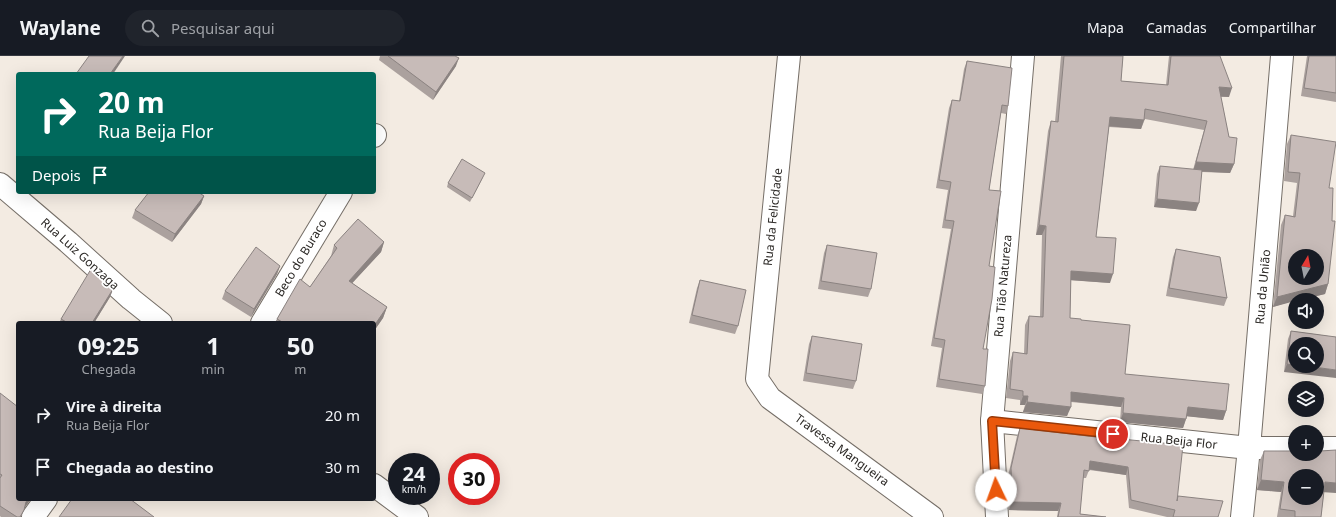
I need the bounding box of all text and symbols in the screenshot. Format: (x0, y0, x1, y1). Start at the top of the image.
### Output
search box (125, 10, 405, 46)
text: Waylane (20, 15, 101, 41)
icon: search (139, 17, 161, 39)
text: Pesquisar aqui (171, 18, 275, 38)
text: Mapa (1087, 18, 1124, 37)
text: Camadas (1146, 18, 1207, 37)
text: Compartilhar (1229, 18, 1316, 37)
text: 20 m (98, 83, 165, 121)
icon: right (32, 88, 84, 140)
text: Rua Beija Flor (98, 119, 213, 143)
icon: arrive (89, 164, 111, 186)
text: Depois (32, 165, 81, 185)
street label: Rua da Felicidade (759, 167, 786, 267)
street label: Rua Luiz Gonzaga (37, 214, 123, 293)
street label: Beco do Buraco (271, 216, 331, 300)
street label: Rua Tião Natureza (990, 234, 1015, 338)
street label: Rua da União (1251, 249, 1274, 325)
north arrow (1288, 249, 1324, 285)
map controls (1288, 249, 1324, 505)
button: sound (1288, 293, 1324, 329)
text: 09:25 (78, 329, 139, 362)
text: 1 (206, 329, 220, 362)
text: 50 (287, 329, 314, 362)
button: search (1288, 337, 1324, 373)
text: Chegada (82, 360, 136, 378)
text: min (201, 360, 225, 378)
text: m (294, 360, 307, 378)
button: layers (1288, 381, 1324, 417)
text: Vire à direita (66, 396, 162, 416)
icon: right (32, 404, 54, 426)
text: 20 m (325, 405, 360, 425)
street label: Travessa Mangueira (792, 410, 893, 490)
text: Rua Beija Flor (66, 416, 149, 434)
pin (1096, 417, 1130, 451)
icon: arrive (1102, 423, 1124, 445)
button: + (1288, 425, 1324, 461)
street label: Rua Beija Flor (1140, 428, 1218, 453)
speed limit sign: 30 (448, 453, 500, 505)
icon: arrive (32, 456, 54, 478)
text: Chegada ao destino (66, 457, 214, 477)
text: 30 m (325, 457, 360, 477)
text: 24 (403, 460, 425, 487)
position arrow (975, 469, 1017, 511)
button: − (1288, 469, 1324, 505)
text: km/h (402, 482, 426, 496)

